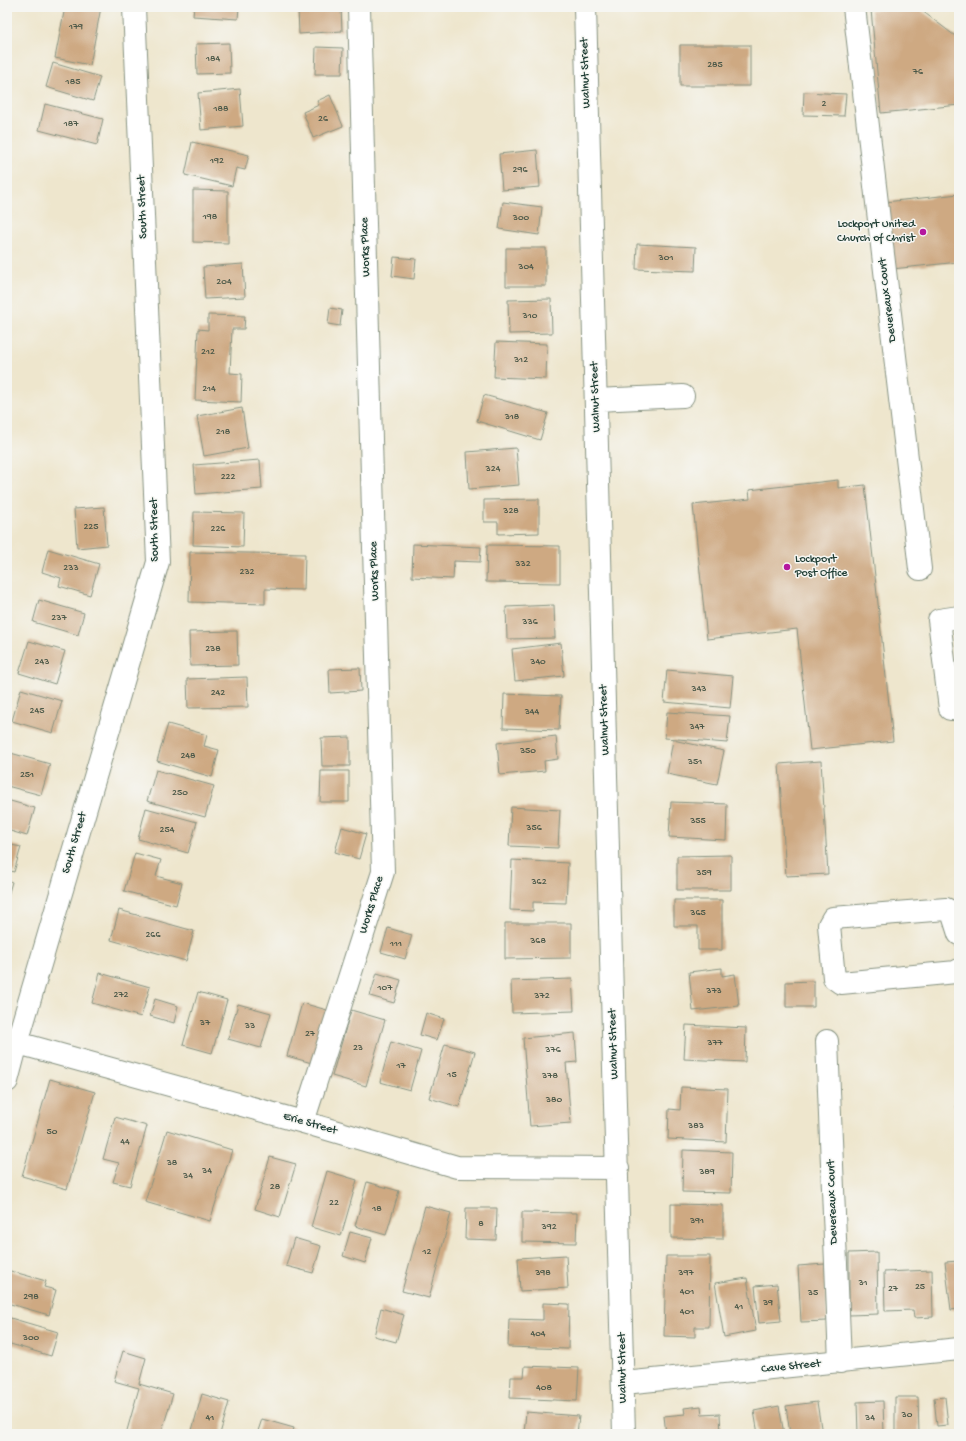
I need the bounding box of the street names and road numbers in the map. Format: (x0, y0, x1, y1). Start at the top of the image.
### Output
street label: Walnut Street (578, 36, 594, 109)
street label: South Street (135, 174, 151, 239)
street label: Works Place (358, 216, 374, 277)
street label: Devereaux Court (876, 256, 900, 344)
street label: Walnut Street (588, 360, 604, 433)
street label: South Street (147, 497, 163, 562)
street label: Works Place (367, 540, 383, 601)
street label: Walnut Street (597, 683, 613, 756)
street label: South Street (60, 809, 91, 876)
street label: Works Place (357, 874, 388, 935)
street label: Walnut Street (606, 1007, 622, 1080)
street label: Erie Street (281, 1110, 340, 1139)
street label: Devereaux Court (824, 1158, 842, 1246)
street label: Walnut Street (615, 1331, 631, 1403)
street label: Cave Street (761, 1357, 822, 1377)

